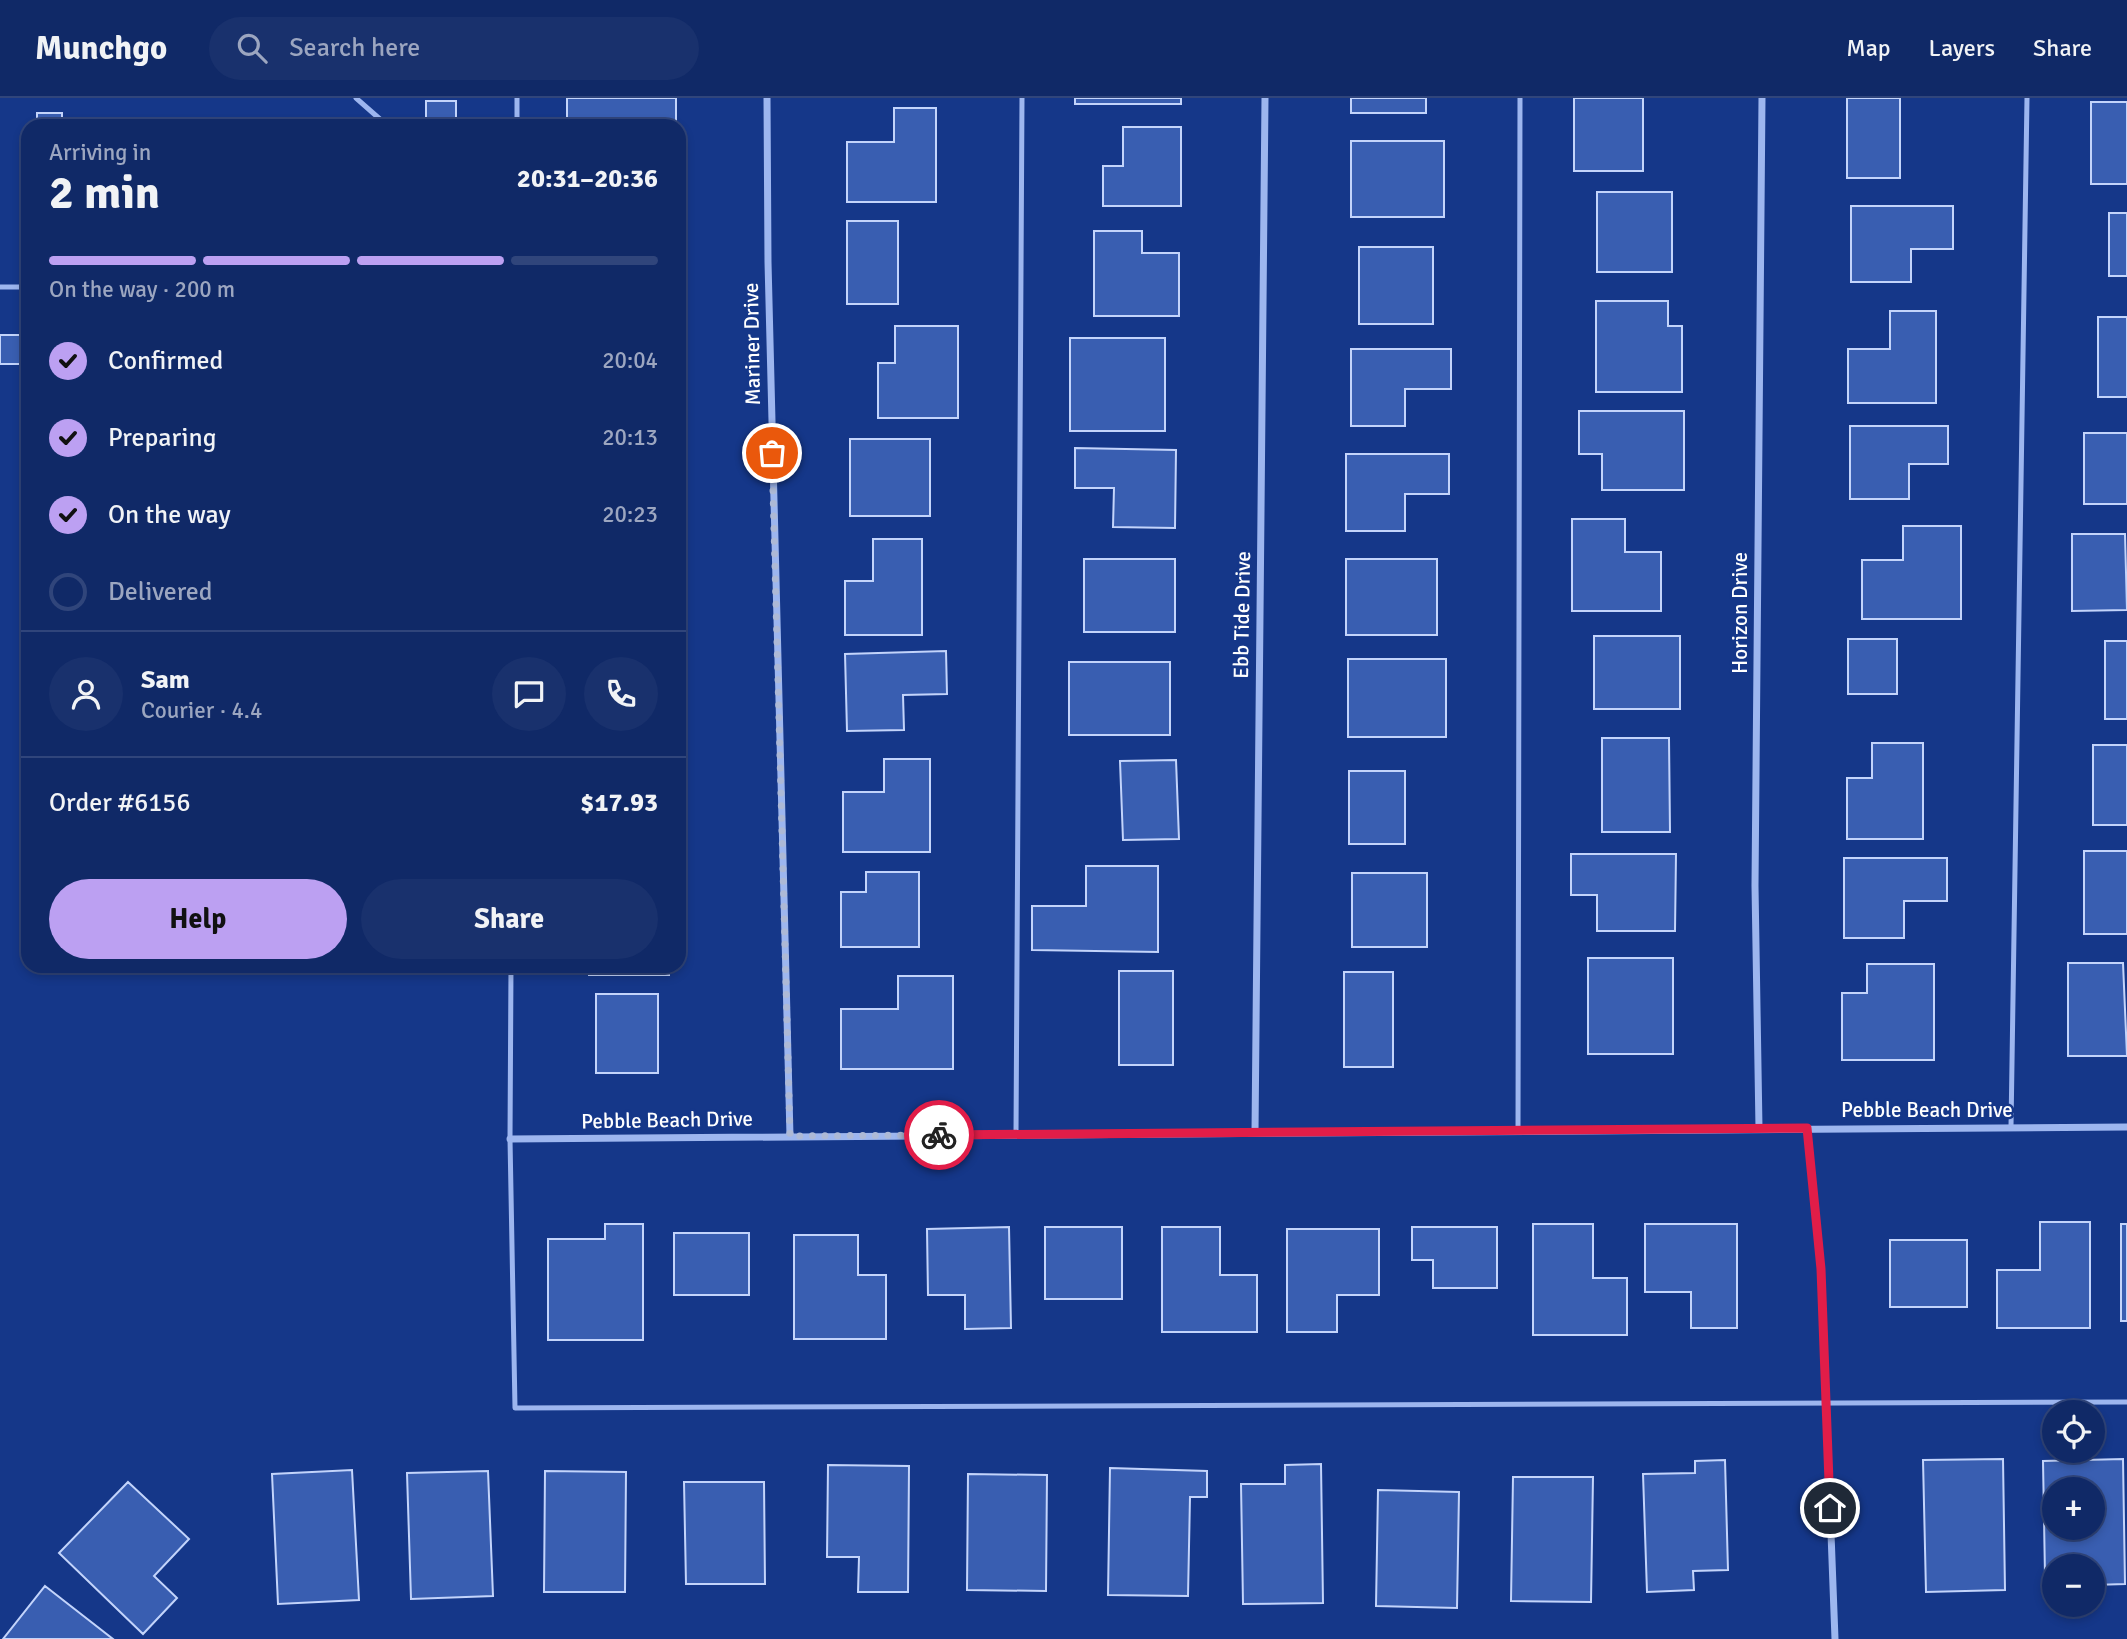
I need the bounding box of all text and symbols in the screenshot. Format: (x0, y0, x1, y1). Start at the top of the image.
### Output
search box (209, 17, 699, 80)
text: Munchgo (35, 28, 167, 69)
icon: search (233, 29, 271, 67)
text: Search here (289, 32, 420, 64)
text: Map (1846, 33, 1891, 63)
text: Layers (1929, 33, 1995, 63)
text: Share (2033, 33, 2092, 63)
text: Arriving in (49, 138, 151, 167)
text: 20:31–20:36 (517, 163, 658, 195)
text: 2 min (49, 165, 160, 221)
text: On the way · 200 m (49, 275, 235, 304)
street label: Mariner Drive (738, 282, 766, 406)
icon: check (49, 342, 87, 380)
text: Confirmed (108, 345, 223, 377)
text: 20:04 (602, 346, 658, 375)
icon: check (49, 419, 87, 457)
text: Preparing (108, 422, 216, 454)
text: 20:13 (602, 423, 658, 452)
pin (742, 423, 802, 483)
icon: bag (753, 434, 791, 472)
icon: check (49, 496, 87, 534)
text: On the way (108, 499, 231, 531)
text: 20:23 (602, 500, 658, 529)
street label: Ebb Tide Drive (1228, 551, 1256, 679)
street label: Horizon Drive (1727, 552, 1753, 674)
text: Delivered (108, 576, 213, 608)
button: person (49, 657, 123, 731)
button: chat (492, 657, 566, 731)
button: phone (584, 657, 658, 731)
text: Sam (141, 664, 190, 696)
text: Courier · 4.4 (141, 696, 262, 725)
text: Order #6156 (49, 787, 190, 819)
text: $17.93 (580, 787, 658, 819)
button: Help (49, 879, 347, 959)
button: Share (361, 879, 658, 959)
street label: Pebble Beach Drive (1841, 1097, 2013, 1123)
courier (904, 1100, 974, 1170)
street label: Pebble Beach Drive (581, 1106, 753, 1134)
icon: bike (920, 1116, 958, 1154)
map controls (2042, 1400, 2105, 1617)
button: locate (2042, 1400, 2105, 1463)
button: + (2042, 1477, 2105, 1540)
pin (1800, 1478, 1860, 1538)
icon: home (1811, 1489, 1849, 1527)
button: − (2042, 1554, 2105, 1617)

